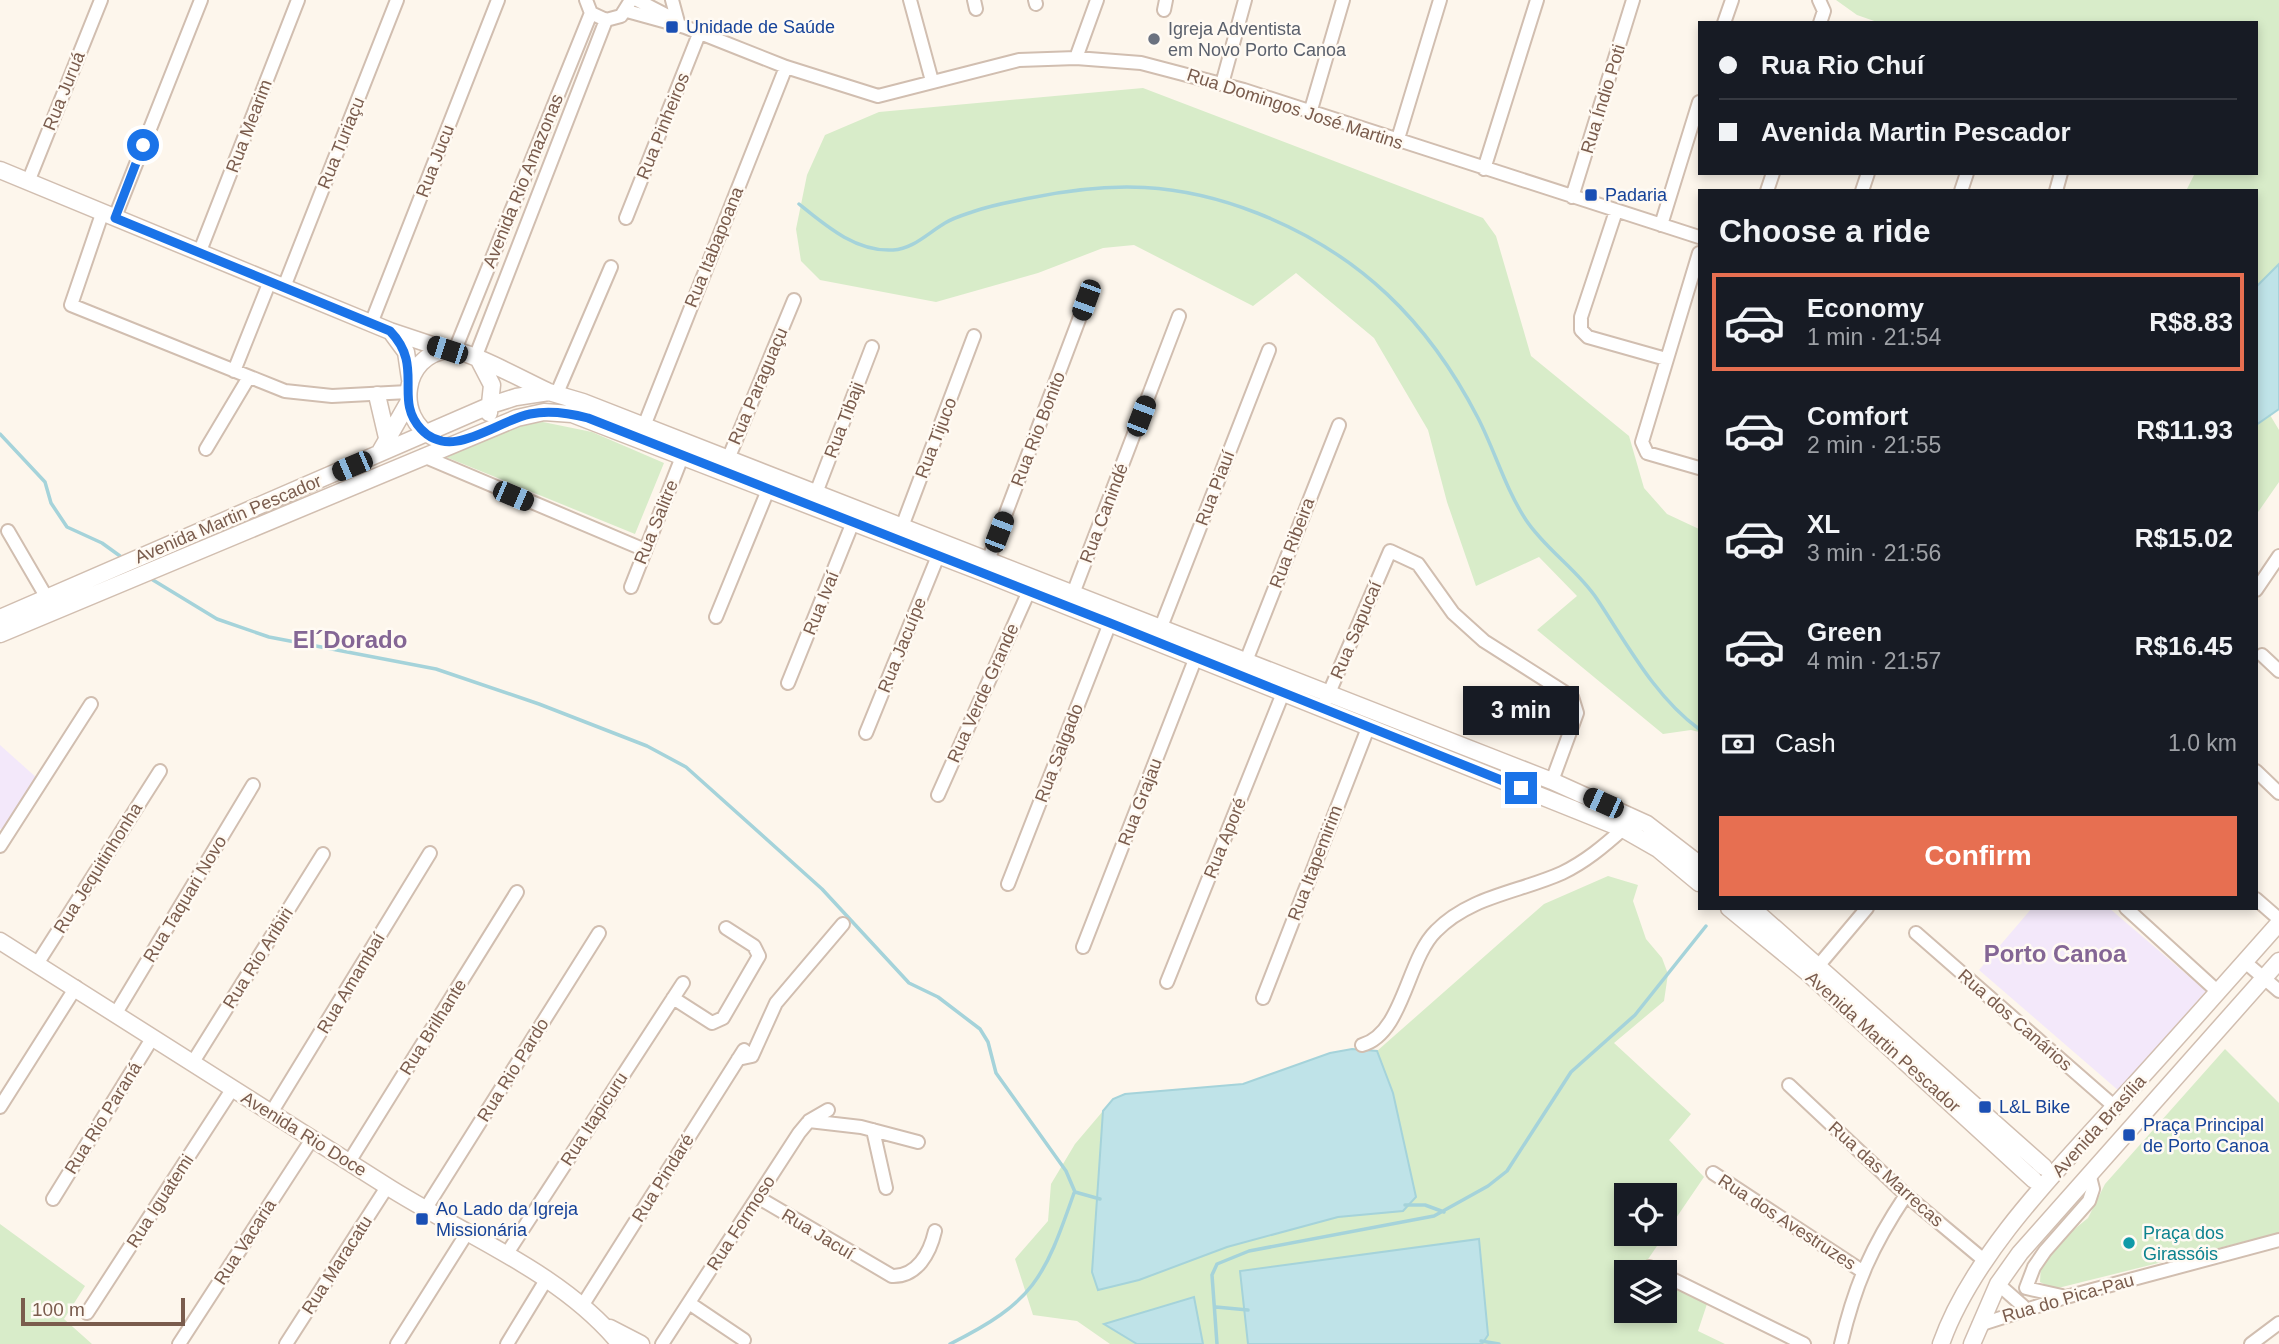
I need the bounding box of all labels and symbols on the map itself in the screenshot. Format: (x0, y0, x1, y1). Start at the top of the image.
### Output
place label: Unidade de Saúde (686, 17, 835, 37)
marker: Unidade de Saúde (664, 19, 680, 35)
place label: Igreja Adventista em Novo Porto Canoa (1168, 19, 1347, 60)
marker: Igreja Adventista em Novo Porto Canoa (1146, 31, 1162, 47)
street label: Rua Índio Poti (1577, 42, 1629, 156)
street label: Rua Juruá (39, 48, 89, 133)
street label: Rua Domingos José Martins (1184, 65, 1406, 153)
street label: Rua Pinheiros (633, 70, 693, 182)
street label: Rua Mearim (222, 77, 276, 175)
street label: Avenida Rio Amazonas (479, 91, 567, 271)
street label: Rua Turiaçu (314, 94, 368, 192)
street label: Rua Jucu (412, 122, 458, 200)
route start (127, 129, 159, 161)
street label: Rua Itabapoana (681, 183, 748, 310)
place label: Padaria (1605, 185, 1668, 205)
marker: Padaria (1583, 187, 1599, 203)
car (1069, 277, 1104, 323)
street label: Rua Paraguaçu (724, 325, 792, 447)
car (424, 334, 471, 366)
street label: Rua Rio Bonito (1007, 369, 1069, 489)
street label: Rua Tibaji (820, 379, 868, 461)
car (1124, 393, 1159, 439)
street label: Rua Tijuco (911, 395, 961, 481)
car (329, 448, 376, 484)
street label: Rua Piauí (1191, 448, 1239, 528)
street label: Rua Canindé (1076, 460, 1132, 566)
street label: Avenida Martin Pescador (132, 471, 324, 567)
street label: Rua Salitre (630, 477, 682, 567)
car (490, 478, 537, 514)
street label: Rua Ribeira (1266, 494, 1319, 591)
car (982, 509, 1017, 555)
street label: Rua Ivaí (799, 568, 843, 638)
street label: Rua Sapucaí (1326, 578, 1386, 682)
street label: Rua Jacuípe (874, 594, 930, 696)
street label: Rua Verde Grande (943, 620, 1023, 766)
district label: El´Dorado (293, 626, 407, 653)
callout: 3 min (1463, 686, 1579, 736)
street label: Rua Salgado (1031, 701, 1087, 805)
street label: Rua Grajau (1114, 755, 1166, 849)
route end (1505, 772, 1537, 804)
car (1580, 785, 1627, 821)
street label: Rua Aporé (1200, 795, 1250, 881)
street label: Rua Jequitinhonha (50, 798, 147, 937)
street label: Rua Itapemirim (1284, 802, 1346, 924)
street label: Rua Taquari Novo (139, 832, 231, 966)
street label: Rua Rio Aribiri (219, 904, 297, 1012)
street label: Rua Amambaí (313, 929, 389, 1037)
district label: Porto Canoa (1984, 940, 2127, 967)
street label: Rua dos Canários (1954, 965, 2076, 1075)
street label: Avenida Martin Pescador (1802, 967, 1964, 1117)
street label: Rua Brilhante (396, 975, 470, 1079)
street label: Rua Rio Pardo (473, 1015, 553, 1125)
street label: Rua Rio Paraná (61, 1058, 146, 1178)
street label: Rua Itapicuru (556, 1069, 632, 1169)
street label: Avenida Brasília (2048, 1070, 2150, 1181)
street label: Avenida Rio Doce (238, 1087, 370, 1181)
place label: L&L Bike (1999, 1097, 2070, 1117)
marker: L&L Bike (1977, 1099, 1993, 1115)
place label: Praça Principal de Porto Canoa (2143, 1115, 2270, 1156)
street label: Rua das Marrecas (1825, 1117, 1947, 1231)
marker: Praça Principal de Porto Canoa (2121, 1127, 2137, 1143)
street label: Rua Pindaré (628, 1130, 698, 1226)
street label: Rua Iguatemi (122, 1151, 198, 1251)
street label: Rua dos Avestruzes (1715, 1170, 1859, 1274)
street label: Rua Formoso (703, 1172, 779, 1274)
street label: Rua Vacaria (210, 1195, 281, 1288)
place label: Ao Lado da Igreja Missionária (436, 1199, 579, 1240)
street label: Rua Jacuí (778, 1205, 858, 1263)
marker: Ao Lado da Igreja Missionária (414, 1211, 430, 1227)
street label: Rua Maracatu (298, 1212, 376, 1318)
place label: Praça dos Girassóis (2143, 1223, 2224, 1264)
marker: Praça dos Girassóis (2121, 1235, 2137, 1251)
street label: Rua do Pica-Pau (2000, 1270, 2136, 1326)
scale bar (21, 1295, 186, 1327)

